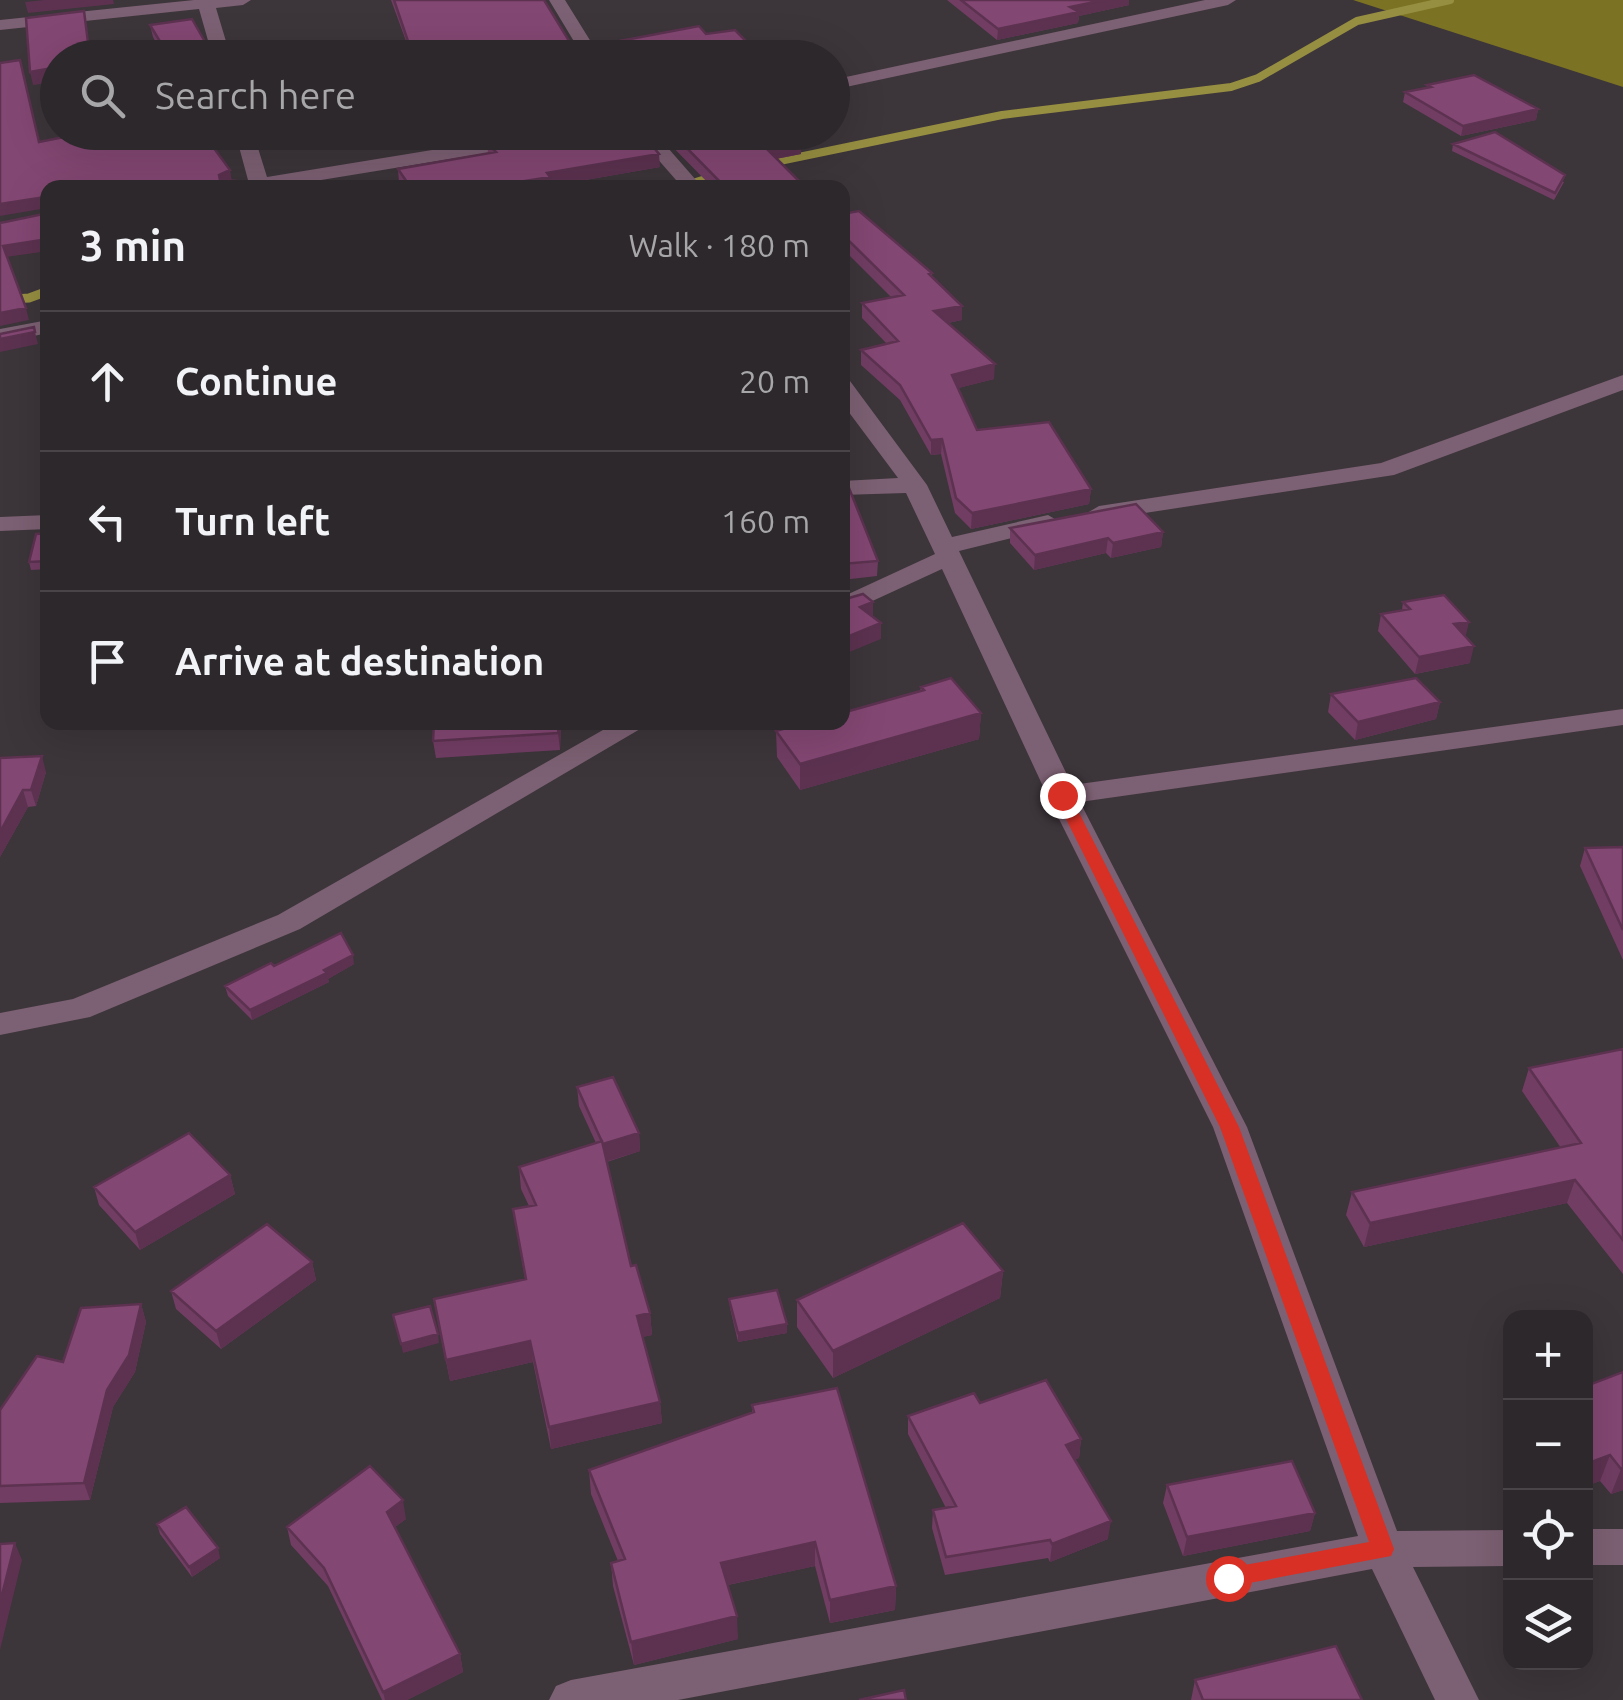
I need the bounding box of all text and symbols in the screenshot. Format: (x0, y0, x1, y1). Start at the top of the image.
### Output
search box (40, 40, 850, 150)
icon: search (75, 68, 130, 123)
text: Search here (155, 74, 356, 116)
text: 3 min (80, 222, 186, 269)
text: Walk · 180 m (628, 227, 810, 263)
icon: ahead (80, 354, 135, 409)
text: Continue (175, 360, 337, 402)
text: 20 m (739, 363, 810, 399)
icon: left (80, 494, 135, 549)
text: Turn left (175, 500, 330, 542)
text: 160 m (721, 503, 810, 539)
icon: arrive (80, 634, 135, 689)
text: Arrive at destination (175, 640, 544, 682)
route end (1040, 773, 1086, 819)
map controls (1503, 1310, 1593, 1670)
button: + (1503, 1310, 1593, 1400)
button: − (1503, 1400, 1593, 1490)
button: locate (1503, 1490, 1593, 1580)
route start (1206, 1556, 1252, 1602)
button: layers (1503, 1580, 1593, 1670)

